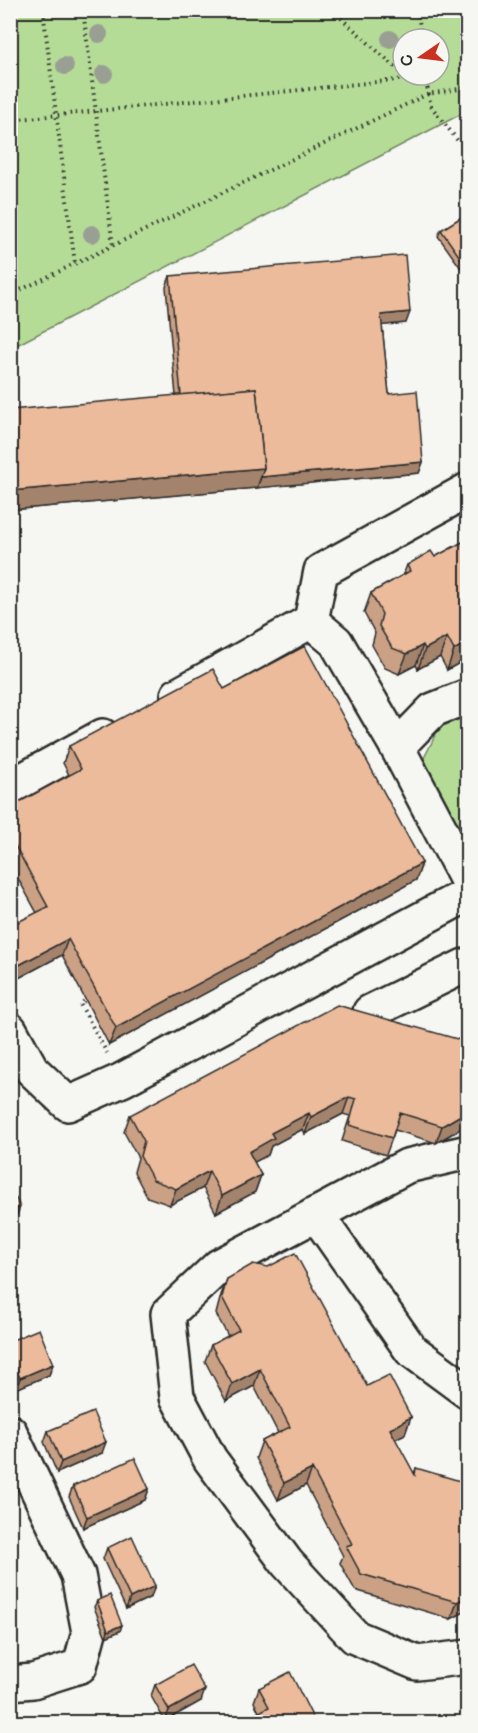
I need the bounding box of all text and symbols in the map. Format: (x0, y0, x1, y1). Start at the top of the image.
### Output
north arrow (391, 27, 451, 87)
text: С (397, 53, 418, 68)

